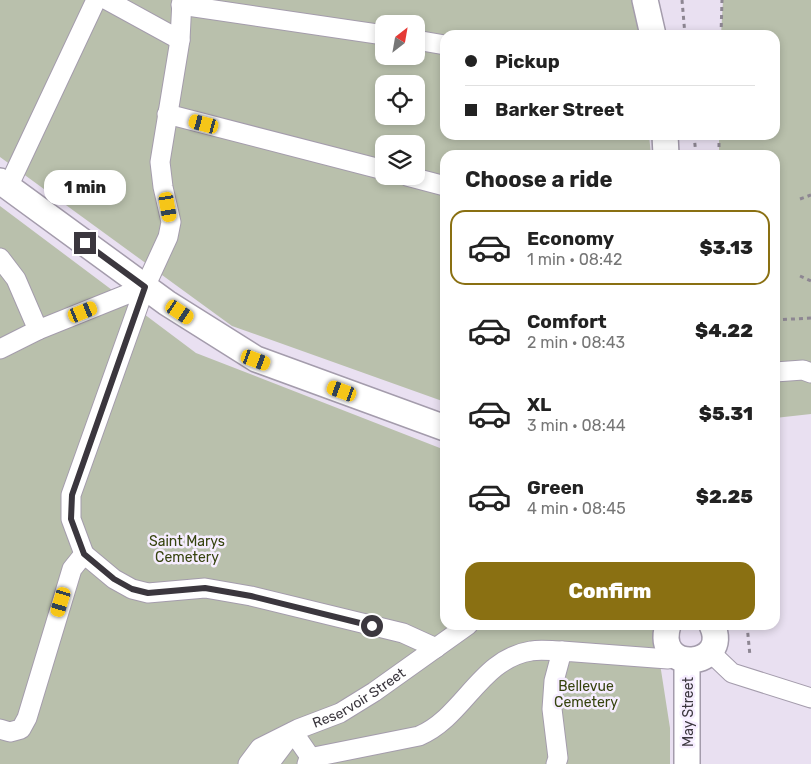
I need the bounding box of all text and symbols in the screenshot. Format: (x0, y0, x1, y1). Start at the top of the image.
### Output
north arrow (375, 15, 425, 65)
map controls (375, 15, 425, 185)
text: Pickup (495, 50, 560, 73)
button: locate (375, 75, 425, 125)
text: Barker Street (495, 98, 624, 121)
car (187, 113, 220, 135)
button: layers (375, 135, 425, 185)
text: Choose a ride (465, 166, 612, 193)
callout: 1 min (44, 170, 126, 206)
text: 1 min (64, 178, 106, 197)
car (158, 191, 177, 223)
icon: car (467, 225, 512, 270)
text: Economy (527, 227, 614, 250)
route end (74, 232, 96, 254)
text: $3.13 (699, 236, 753, 259)
text: 1 min · 08:42 (527, 250, 622, 269)
car (163, 297, 196, 327)
car (66, 299, 99, 325)
icon: car (467, 308, 512, 353)
text: Comfort (527, 310, 607, 333)
text: $4.22 (695, 319, 753, 342)
text: 2 min · 08:43 (527, 333, 625, 352)
car (239, 348, 272, 372)
car (325, 379, 358, 403)
icon: car (467, 391, 512, 436)
text: XL (527, 393, 551, 416)
text: $5.31 (699, 402, 753, 425)
text: 3 min · 08:44 (527, 416, 626, 435)
icon: car (467, 474, 512, 519)
text: Green (527, 476, 584, 499)
text: $2.25 (696, 485, 753, 508)
text: 4 min · 08:45 (527, 499, 626, 518)
park label: Saint Marys Cemetery (149, 533, 225, 566)
button: Confirm (465, 562, 755, 620)
car (49, 585, 72, 619)
route start (361, 615, 383, 637)
street label: Reservoir Street (310, 664, 409, 732)
street label: May Street (680, 677, 697, 747)
park label: Bellevue Cemetery (554, 678, 618, 711)

